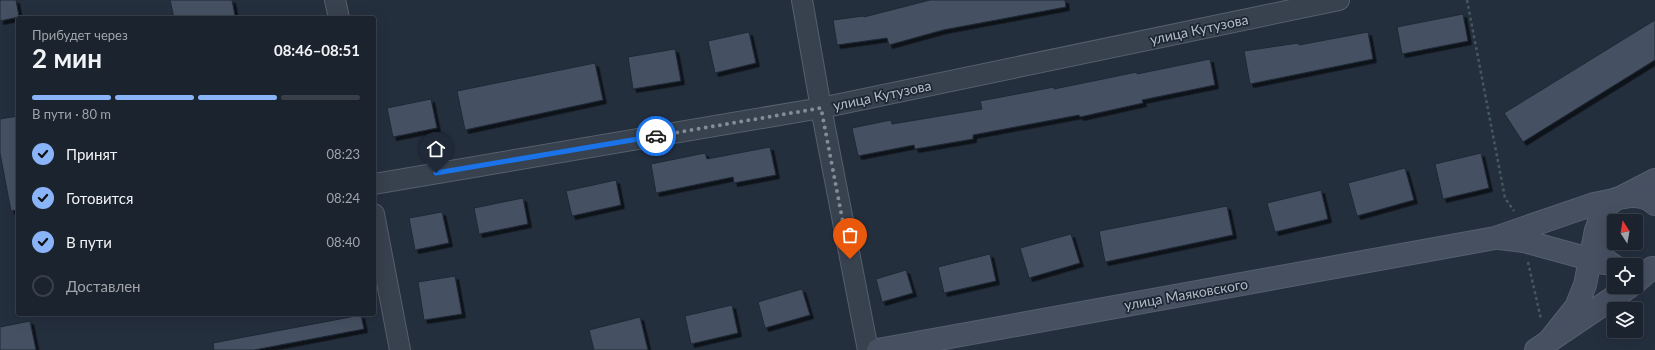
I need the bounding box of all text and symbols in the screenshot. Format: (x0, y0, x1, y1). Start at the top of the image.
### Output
street label: улица Кутузова (1148, 10, 1250, 48)
text: Прибудет через (32, 27, 128, 43)
text: 08:46–08:51 (274, 41, 360, 59)
text: 2 мин (32, 42, 102, 74)
street label: улица Кутузова (831, 76, 933, 114)
text: В пути · 80 m (32, 106, 111, 122)
courier (636, 116, 676, 156)
icon: car (645, 125, 667, 147)
pin (419, 132, 453, 173)
icon: home (425, 138, 447, 160)
icon: check (32, 143, 54, 165)
text: Принят (66, 145, 117, 163)
text: 08:23 (327, 146, 360, 162)
icon: check (32, 187, 54, 209)
text: Готовится (66, 189, 133, 207)
text: 08:24 (327, 190, 360, 206)
north arrow (1607, 214, 1643, 250)
map controls (1607, 214, 1643, 338)
pin (833, 218, 867, 259)
icon: bag (839, 224, 861, 246)
icon: check (32, 231, 54, 253)
text: В пути (66, 233, 112, 251)
text: 08:40 (327, 234, 360, 250)
button: locate (1607, 258, 1643, 294)
street label: улица Маяковского (1123, 275, 1249, 313)
text: Доставлен (66, 277, 141, 295)
button: layers (1607, 302, 1643, 338)

